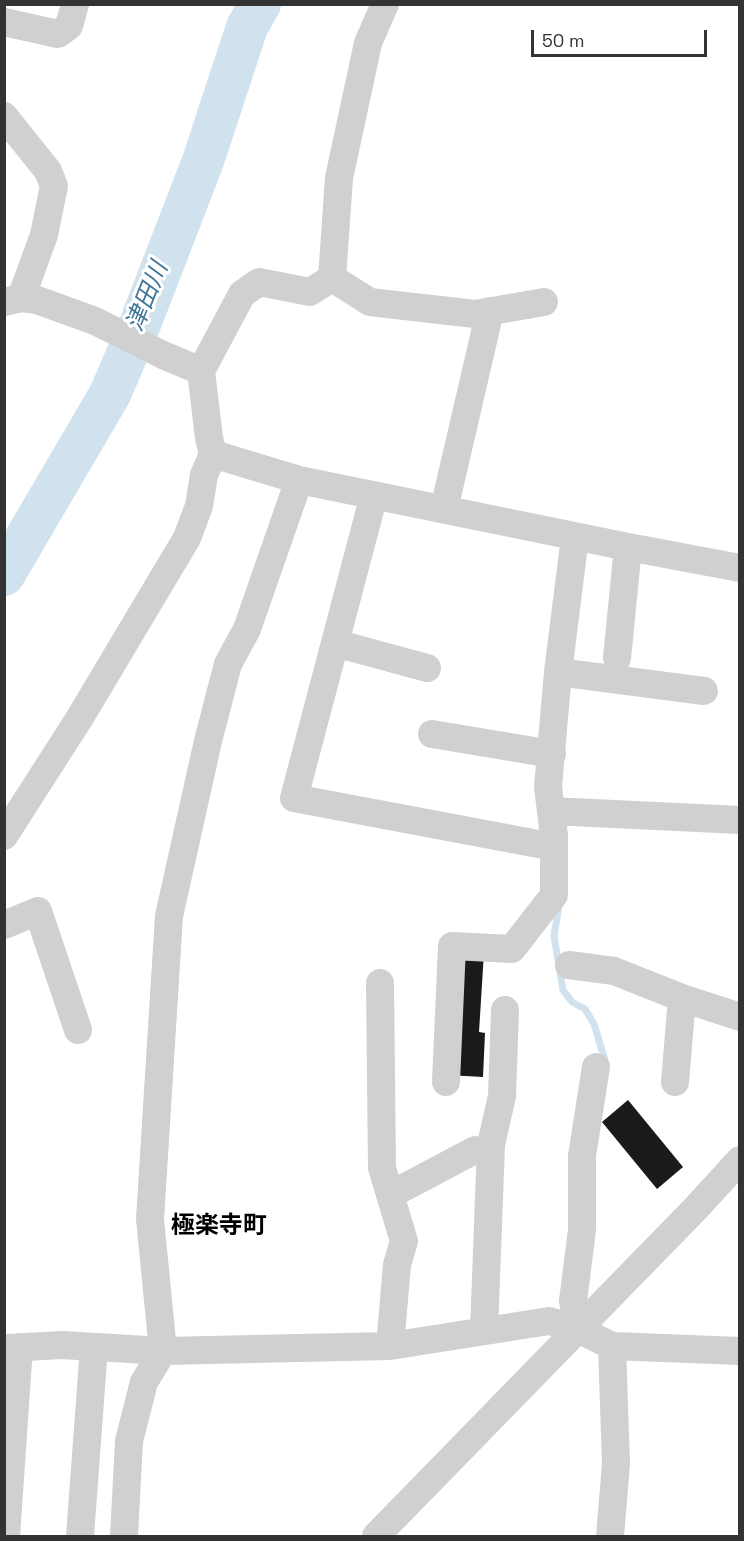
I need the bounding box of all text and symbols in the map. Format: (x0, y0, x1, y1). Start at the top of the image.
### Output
scale bar (534, 18, 710, 56)
text: 50 m (542, 29, 584, 52)
water label: 津田川 (121, 258, 175, 336)
district label: 極楽寺町 (171, 1212, 267, 1240)

